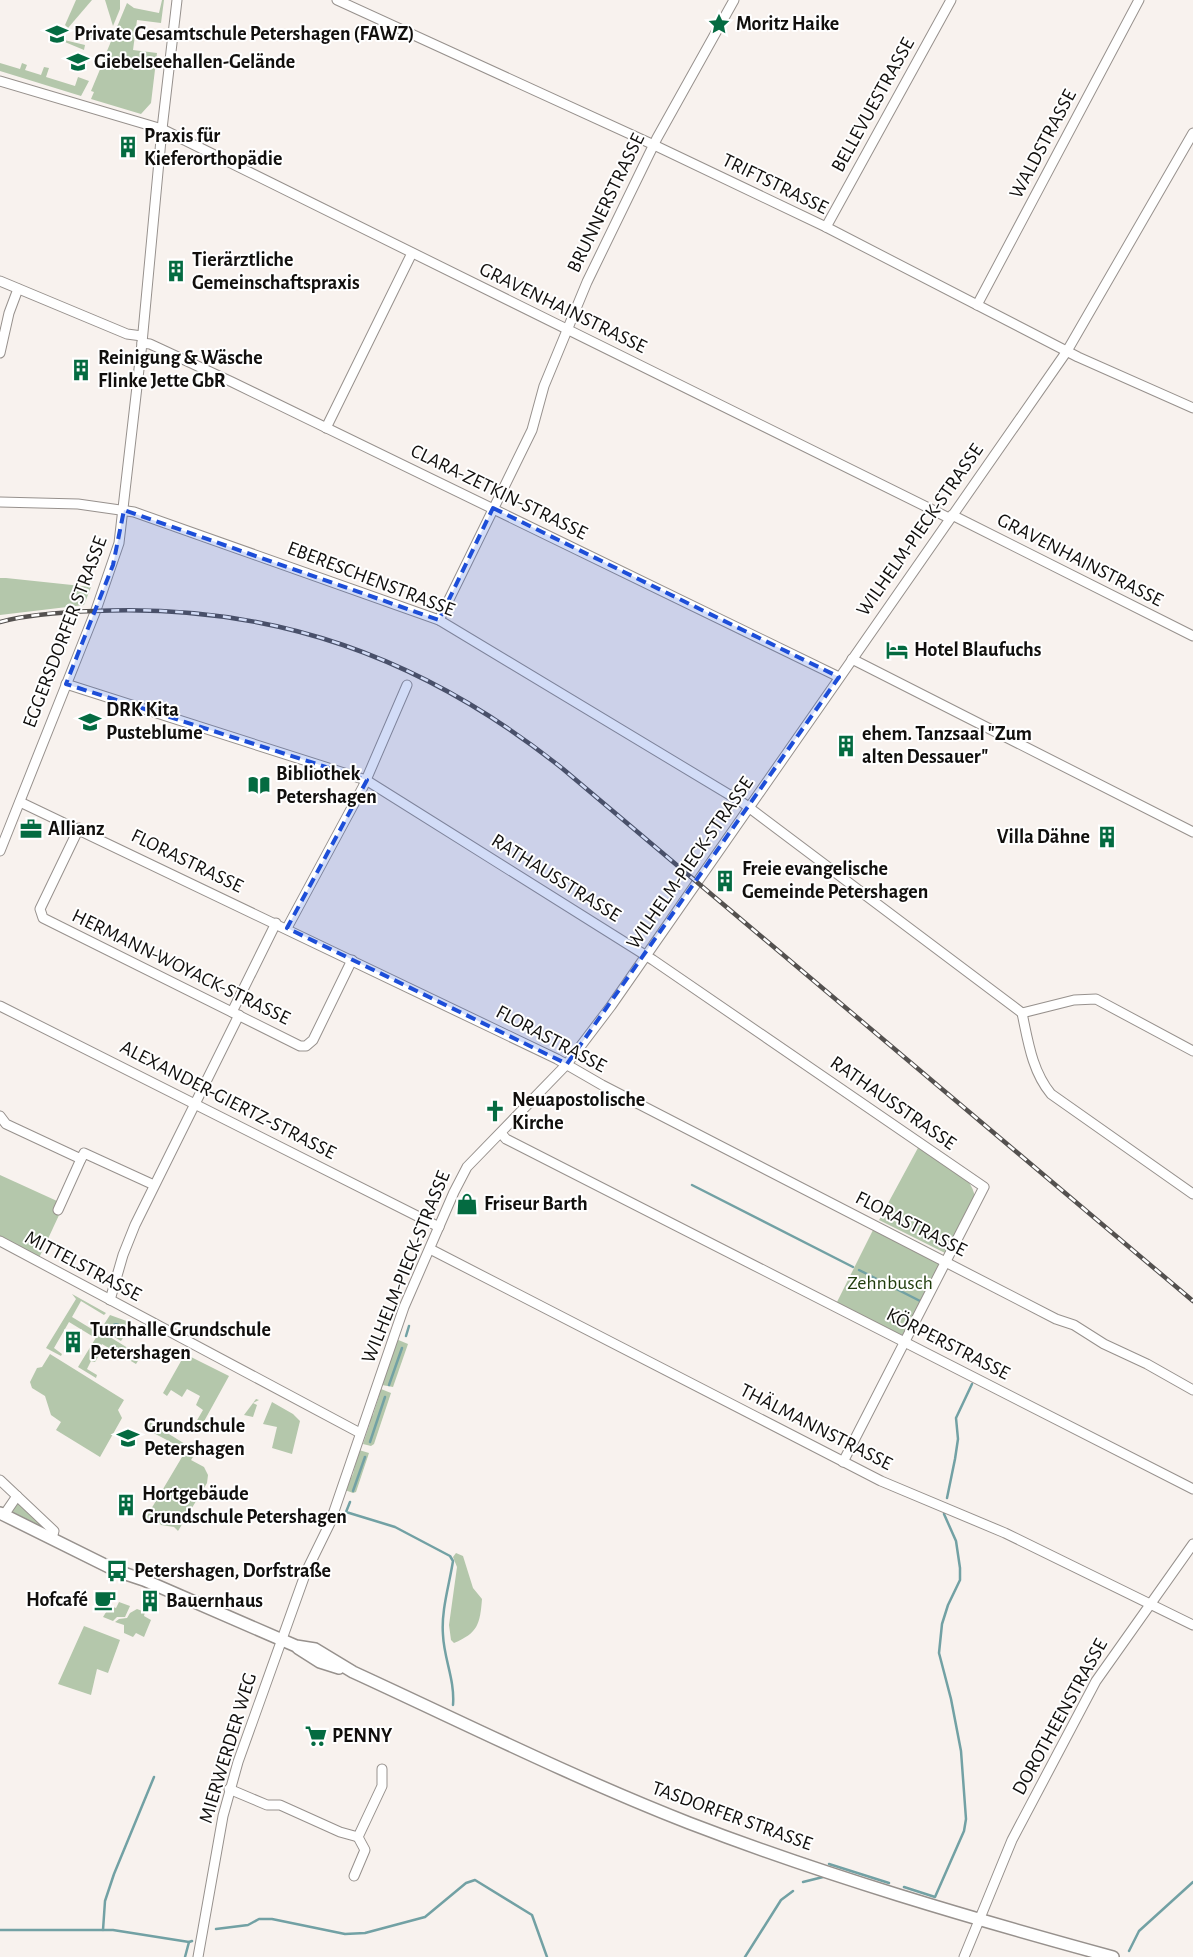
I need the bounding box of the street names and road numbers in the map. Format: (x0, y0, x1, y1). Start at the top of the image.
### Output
street label: BELLEVUESTRASSE (828, 34, 918, 176)
street label: WALDSTRASSE (1006, 86, 1080, 202)
street label: BRUNNERSTRASSE (564, 130, 648, 276)
street label: TRIFTSTRASSE (719, 150, 831, 218)
street label: GRAVENHAINSTRASSE (476, 259, 650, 357)
street label: WILHELM-PIECK-STRASSE (853, 440, 987, 620)
street label: CLARA-ZETKIN-STRASSE (408, 441, 591, 544)
street label: GRAVENHAINSTRASSE (994, 510, 1166, 611)
street label: EGGERSDORFER STRASSE (19, 533, 111, 730)
street label: EBERESCHENSTRASSE (284, 538, 458, 620)
street label: WILHELM-PIECK-STRASSE (623, 773, 757, 953)
street label: FLORASTRASSE (128, 825, 246, 897)
street label: RATHAUSSTRASSE (488, 830, 624, 926)
street label: HERMANN-WOYACK-STRASSE (69, 905, 293, 1029)
street label: FLORASTRASSE (493, 1002, 610, 1077)
street label: ALEXANDER-GIERTZ-STRASSE (117, 1037, 339, 1163)
street label: RATHAUSSTRASSE (827, 1052, 960, 1154)
street label: WILHELM-PIECK-STRASSE (358, 1168, 454, 1366)
street label: FLORASTRASSE (852, 1187, 970, 1261)
street label: MITTELSTRASSE (22, 1227, 145, 1305)
street label: KÖRPERSTRASSE (883, 1304, 1013, 1384)
street label: THÄLMANNSTRASSE (737, 1380, 896, 1474)
street label: DOROTHEENSTRASSE (1009, 1635, 1111, 1798)
street label: MIERWERDER WEG (196, 1670, 260, 1826)
street label: TASDORFER STRASSE (649, 1778, 815, 1854)

